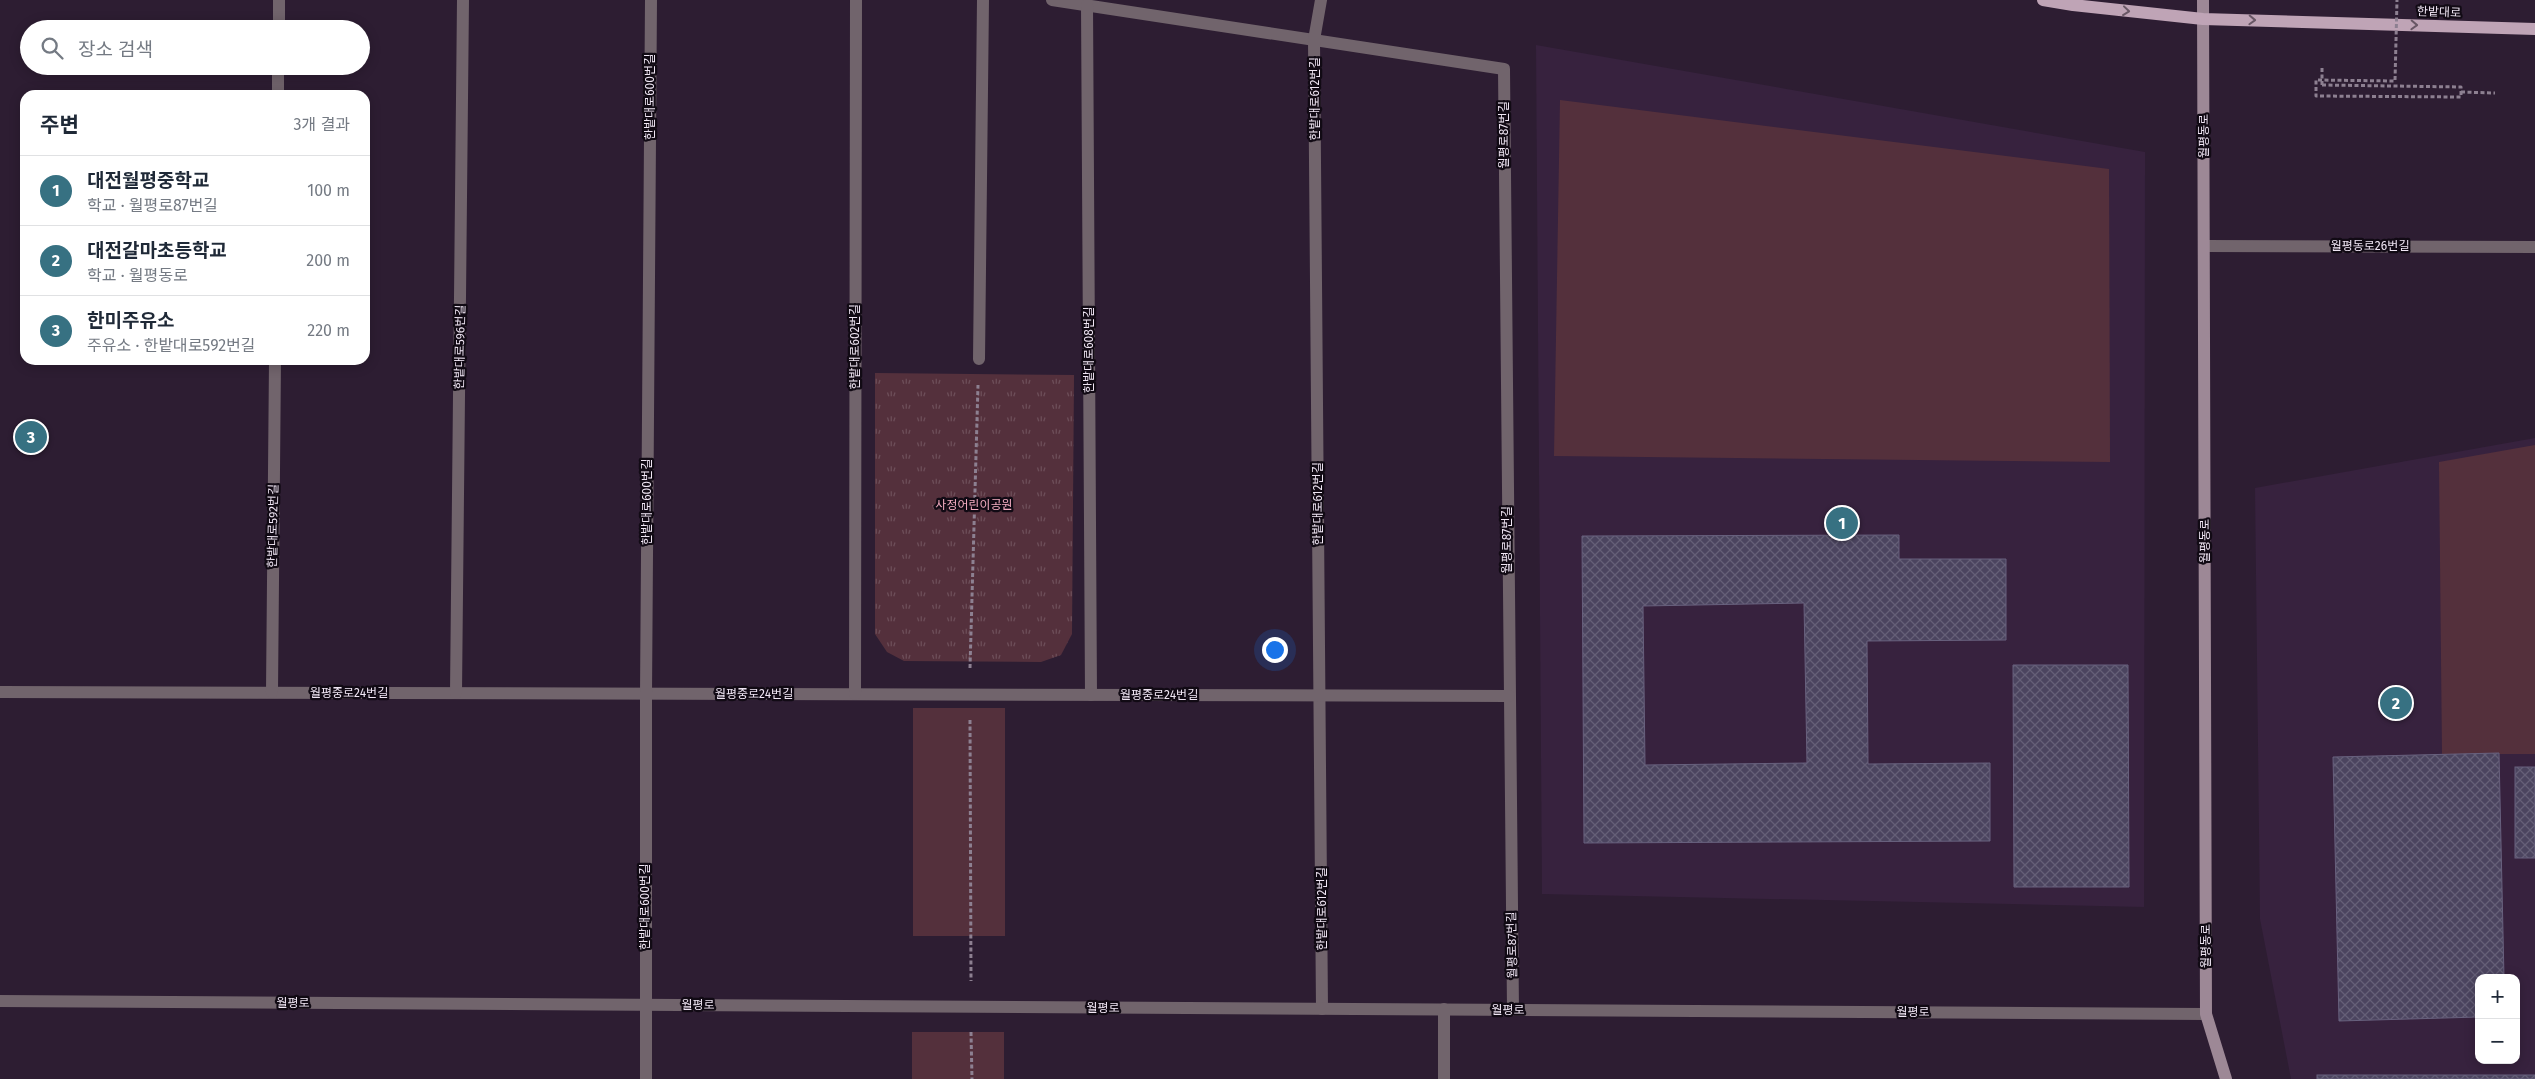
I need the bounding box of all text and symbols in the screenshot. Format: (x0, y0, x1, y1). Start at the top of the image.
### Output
street label: 한밭대로 (2417, 4, 2461, 20)
one-way arrow (2123, 5, 2131, 16)
one-way arrow (2248, 15, 2256, 25)
search box (20, 20, 370, 75)
one-way arrow (2410, 20, 2418, 30)
icon: search (38, 34, 66, 62)
text: 장소 검색 (78, 38, 153, 61)
street label: 한밭대로600번길 (643, 54, 657, 140)
street label: 한밭대로612번길 (1308, 57, 1322, 141)
street label: 월평로87번길 (1497, 102, 1511, 168)
text: 주변 (40, 112, 79, 138)
street label: 월평동로 (2197, 114, 2211, 158)
text: 3개 결과 (294, 115, 350, 134)
text: 대전월평중학교 (87, 169, 209, 192)
text: 1 (52, 181, 60, 200)
text: 100 m (307, 181, 350, 200)
text: 학교 · 월평로87번길 (87, 196, 218, 215)
text: 대전갈마초등학교 (87, 239, 227, 262)
street label: 월평동로26번길 (2331, 239, 2409, 253)
text: 2 (52, 251, 60, 270)
text: 200 m (306, 251, 350, 270)
text: 학교 · 월평동로 (87, 266, 188, 285)
street label: 한밭대로596번길 (452, 304, 468, 390)
street label: 한밭대로602번길 (848, 304, 862, 390)
street label: 한밭대로608번길 (1082, 307, 1096, 393)
text: 한미주유소 (87, 309, 174, 332)
text: 3 (52, 321, 60, 340)
text: 220 m (307, 321, 350, 340)
text: 주유소 · 한밭대로592번길 (87, 336, 256, 355)
pin: 3 (15, 418, 47, 456)
street label: 한밭대로600번길 (640, 459, 654, 545)
street label: 한밭대로612번길 (1311, 462, 1325, 546)
street label: 한밭대로592번길 (265, 484, 281, 568)
park label: 사정어린이공원 (935, 498, 1013, 512)
pin: 1 (1826, 504, 1858, 542)
street label: 월평로87번길 (1500, 507, 1514, 573)
street label: 월평동로 (2198, 519, 2212, 563)
your location (1262, 637, 1288, 663)
pin: 2 (2380, 684, 2412, 722)
street label: 월평중로24번길 (310, 686, 388, 700)
street label: 월평중로24번길 (715, 687, 793, 701)
street label: 월평중로24번길 (1120, 688, 1198, 702)
street label: 한밭대로600번길 (638, 864, 652, 950)
street label: 한밭대로612번길 (1315, 867, 1329, 951)
street label: 월평로87번길 (1504, 911, 1520, 979)
street label: 월평동로 (2199, 924, 2213, 968)
map controls (2475, 974, 2520, 1064)
button: + (2475, 974, 2520, 1019)
street label: 월평로 (276, 996, 310, 1010)
street label: 월평로 (681, 998, 715, 1012)
street label: 월평로 (1086, 1001, 1120, 1015)
street label: 월평로 (1491, 1003, 1525, 1017)
street label: 월평로 (1896, 1005, 1930, 1019)
button: − (2475, 1019, 2520, 1064)

